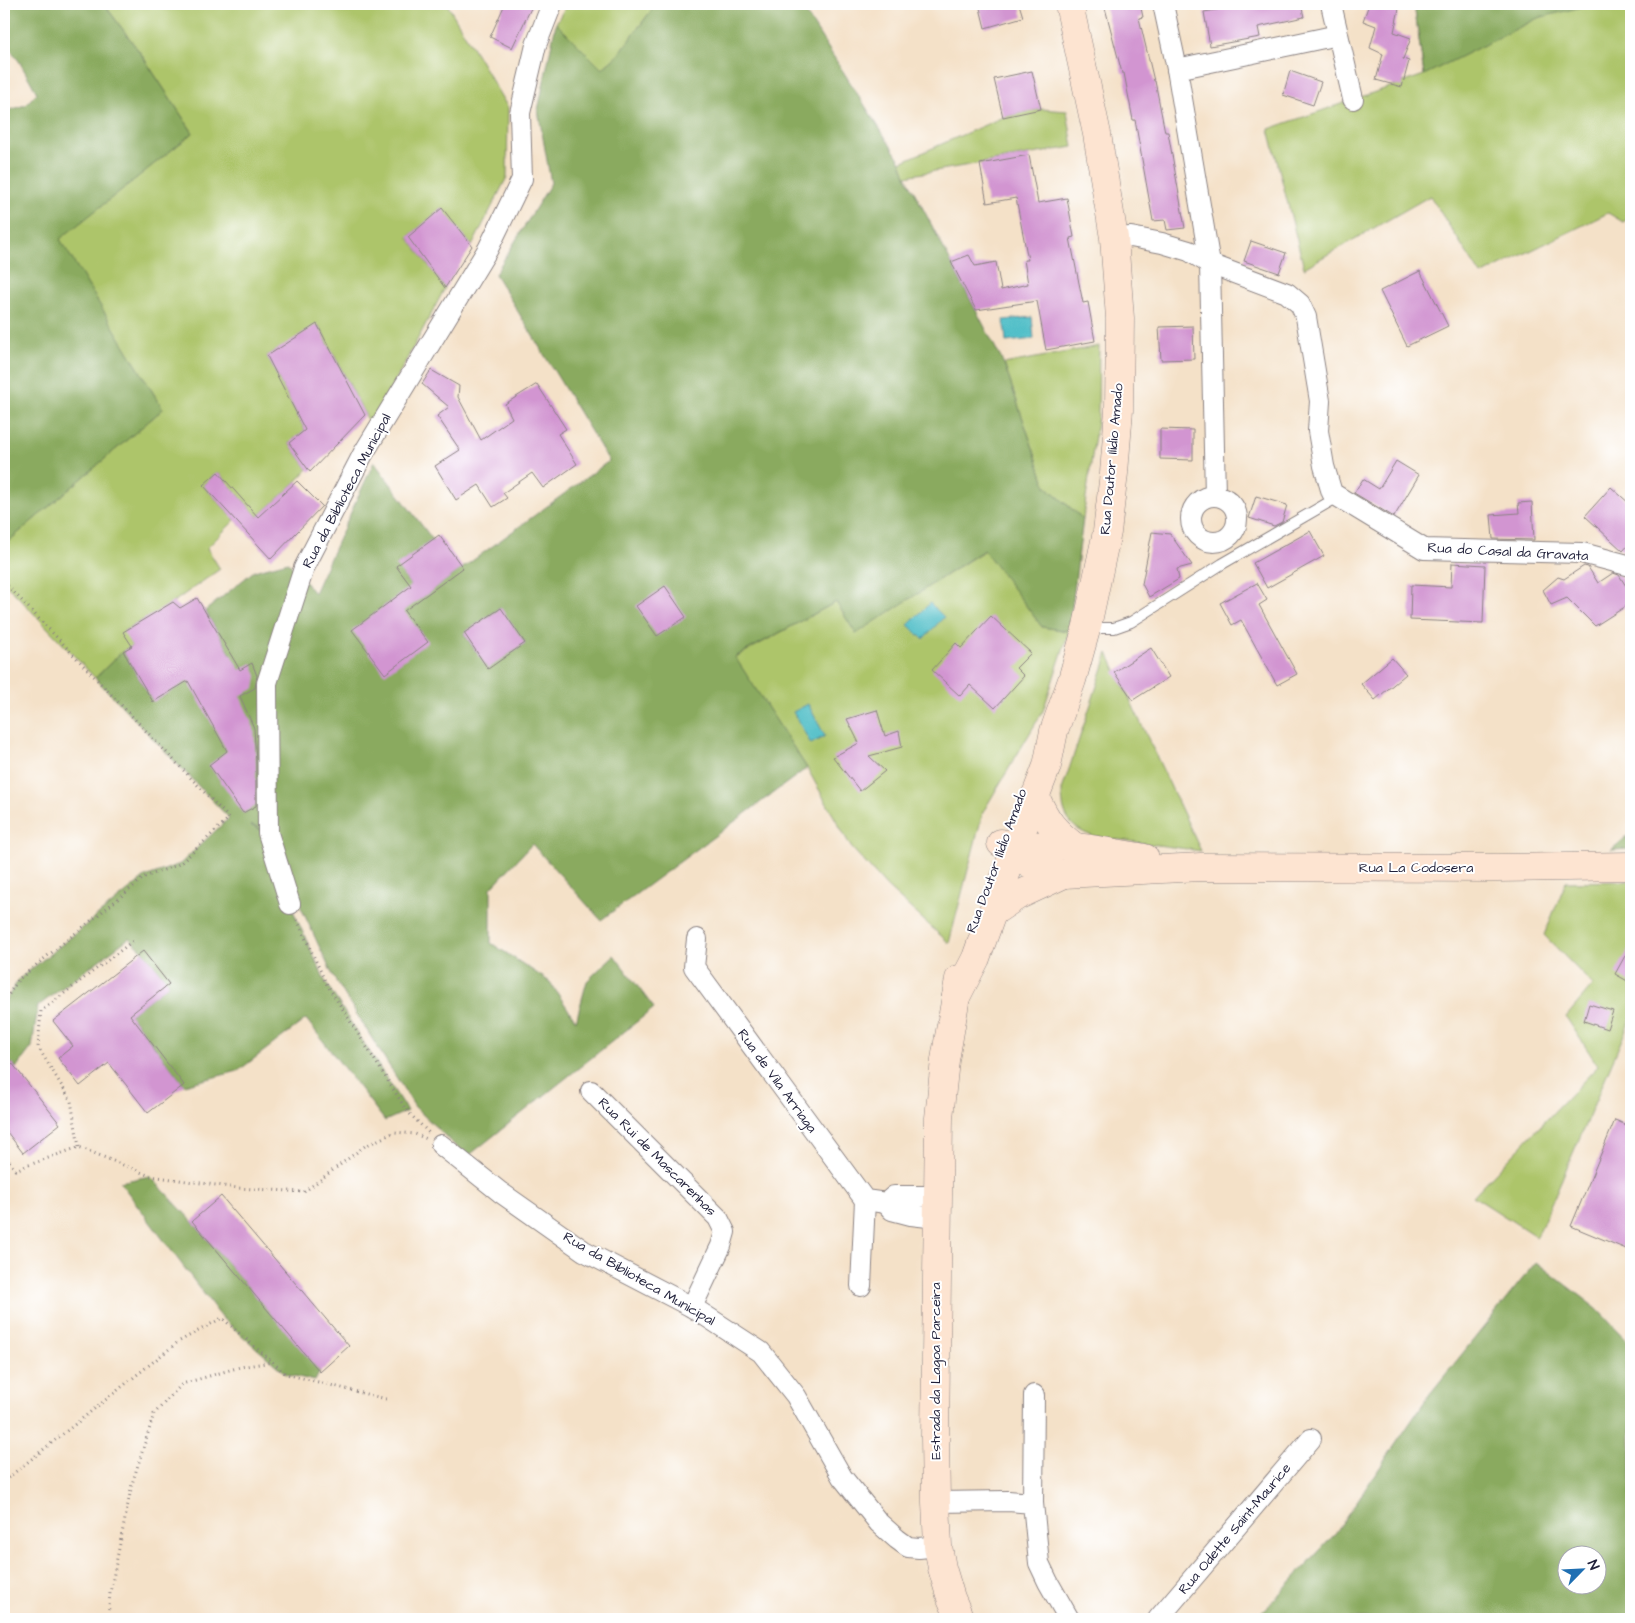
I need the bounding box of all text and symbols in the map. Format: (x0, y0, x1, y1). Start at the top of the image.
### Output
street label: Rua Doutor Ilídio Amado (1095, 382, 1129, 536)
street label: Rua da Biblioteca Municipal (298, 410, 396, 572)
street label: Rua do Casal da Gravata (1427, 538, 1589, 566)
street label: Rua Doutor Ilídio Amado (962, 786, 1032, 936)
street label: Rua La Codosera (1359, 858, 1473, 878)
street label: Rua de Vila Arriaga (732, 1025, 822, 1137)
street label: Rua Rui de Mascarenhas (593, 1093, 721, 1221)
street label: Rua da Biblioteca Municipal (559, 1227, 719, 1331)
street label: Estrada da Lagoa Parceira (926, 1282, 946, 1460)
street label: Rua Odette Saint-Maurice (1174, 1459, 1296, 1599)
north arrow (1558, 1546, 1608, 1596)
text: N (1582, 1557, 1604, 1573)

